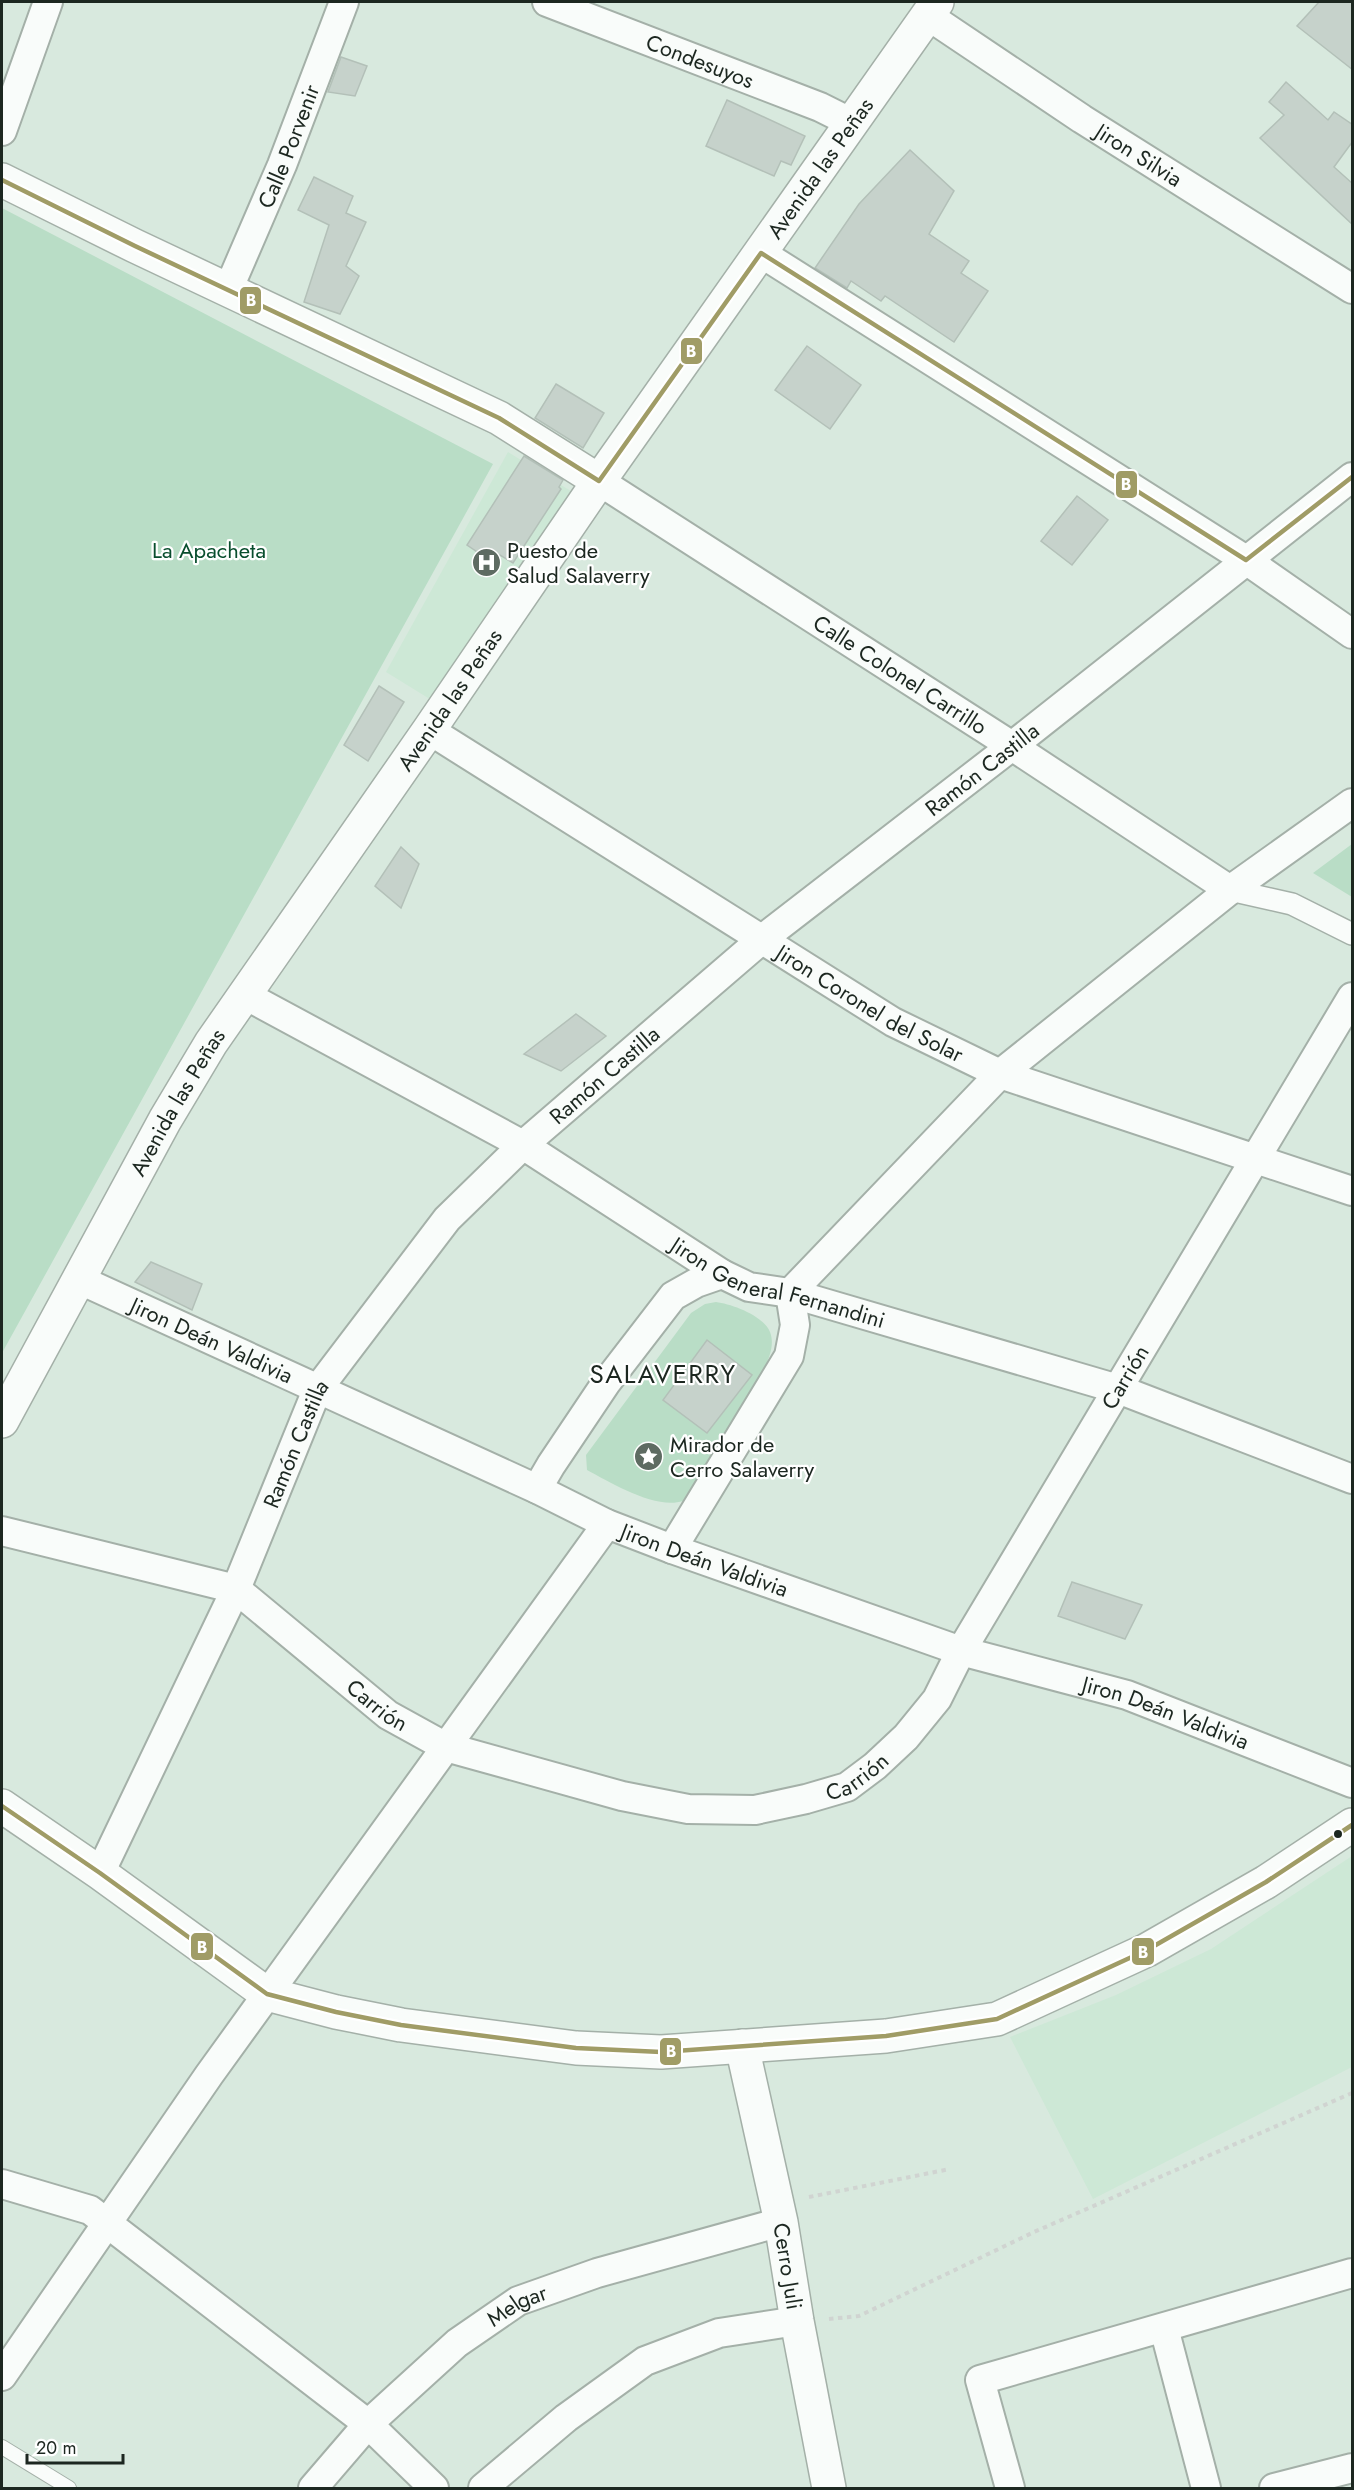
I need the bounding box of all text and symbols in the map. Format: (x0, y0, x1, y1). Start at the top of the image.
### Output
street label: Condesuyos (641, 26, 759, 96)
street label: Calle Porvenir (249, 79, 327, 213)
street label: Avenida las Peñas (759, 91, 881, 245)
street label: Jiron Silvia (1087, 114, 1189, 194)
line badge: B (239, 286, 262, 315)
text: B (246, 289, 256, 312)
line badge: B (680, 337, 703, 365)
text: B (686, 340, 696, 363)
line badge: B (1115, 470, 1138, 499)
text: B (1121, 473, 1131, 496)
park label: La Apacheta (152, 534, 266, 566)
place label: Puesto de Salud Salaverry (507, 534, 650, 591)
hospital icon: Puesto de Salud Salaverry (470, 547, 502, 579)
street label: Calle Colonel Carrillo (807, 607, 994, 742)
street label: Avenida las Peñas (389, 622, 510, 777)
street label: Ramón Castilla (918, 715, 1046, 824)
street label: Jiron Coronel del Solar (767, 935, 970, 1070)
street label: Ramón Castilla (542, 1018, 667, 1132)
street label: Avenida las Peñas (122, 1021, 233, 1182)
street label: Jiron General Fernandini (662, 1227, 889, 1336)
street label: Jiron Deán Valdivia (122, 1288, 298, 1391)
street label: Carrión (1093, 1339, 1157, 1415)
district label: SALAVERRY (589, 1355, 737, 1393)
street label: Ramón Castilla (255, 1372, 336, 1513)
place label: Mirador de Cerro Salaverry (670, 1428, 814, 1485)
place icon: Mirador de Cerro Salaverry (633, 1441, 665, 1473)
street label: Jiron Deán Valdivia (613, 1514, 793, 1605)
street label: Jiron Deán Valdivia (1076, 1667, 1254, 1757)
street label: Carrión (340, 1671, 414, 1739)
street label: Carrión (822, 1745, 896, 1808)
unlabelled marker (1332, 1828, 1344, 1840)
line badge: B (190, 1932, 214, 1961)
text: B (197, 1936, 207, 1959)
line badge: B (1131, 1937, 1155, 1966)
text: B (1138, 1941, 1148, 1964)
line badge: B (659, 2037, 682, 2066)
text: B (666, 2040, 676, 2063)
street label: Cerro Juli (765, 2220, 811, 2312)
street label: Melgar (480, 2276, 552, 2334)
scale bar (27, 2427, 123, 2465)
text: 20 m (36, 2435, 76, 2461)

